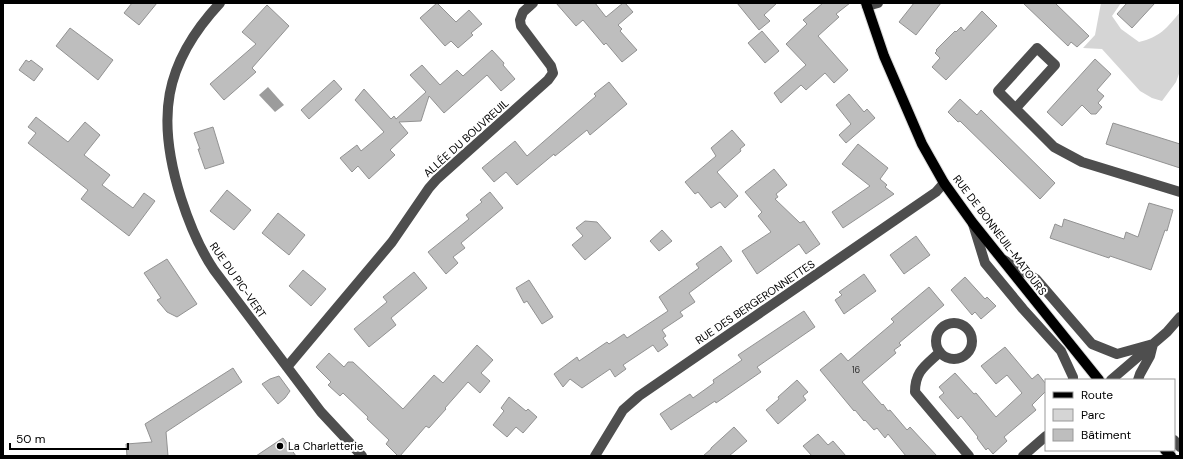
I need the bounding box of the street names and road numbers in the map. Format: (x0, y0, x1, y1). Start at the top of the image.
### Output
street label: ALLÉE DU BOUVREUIL (420, 96, 512, 180)
street label: RUE DE BONNEUIL-MATOURS (950, 172, 1050, 298)
street label: RUE DU PIC-VERT (207, 239, 269, 321)
street label: RUE DES BERGERONNETTES (693, 257, 817, 347)

